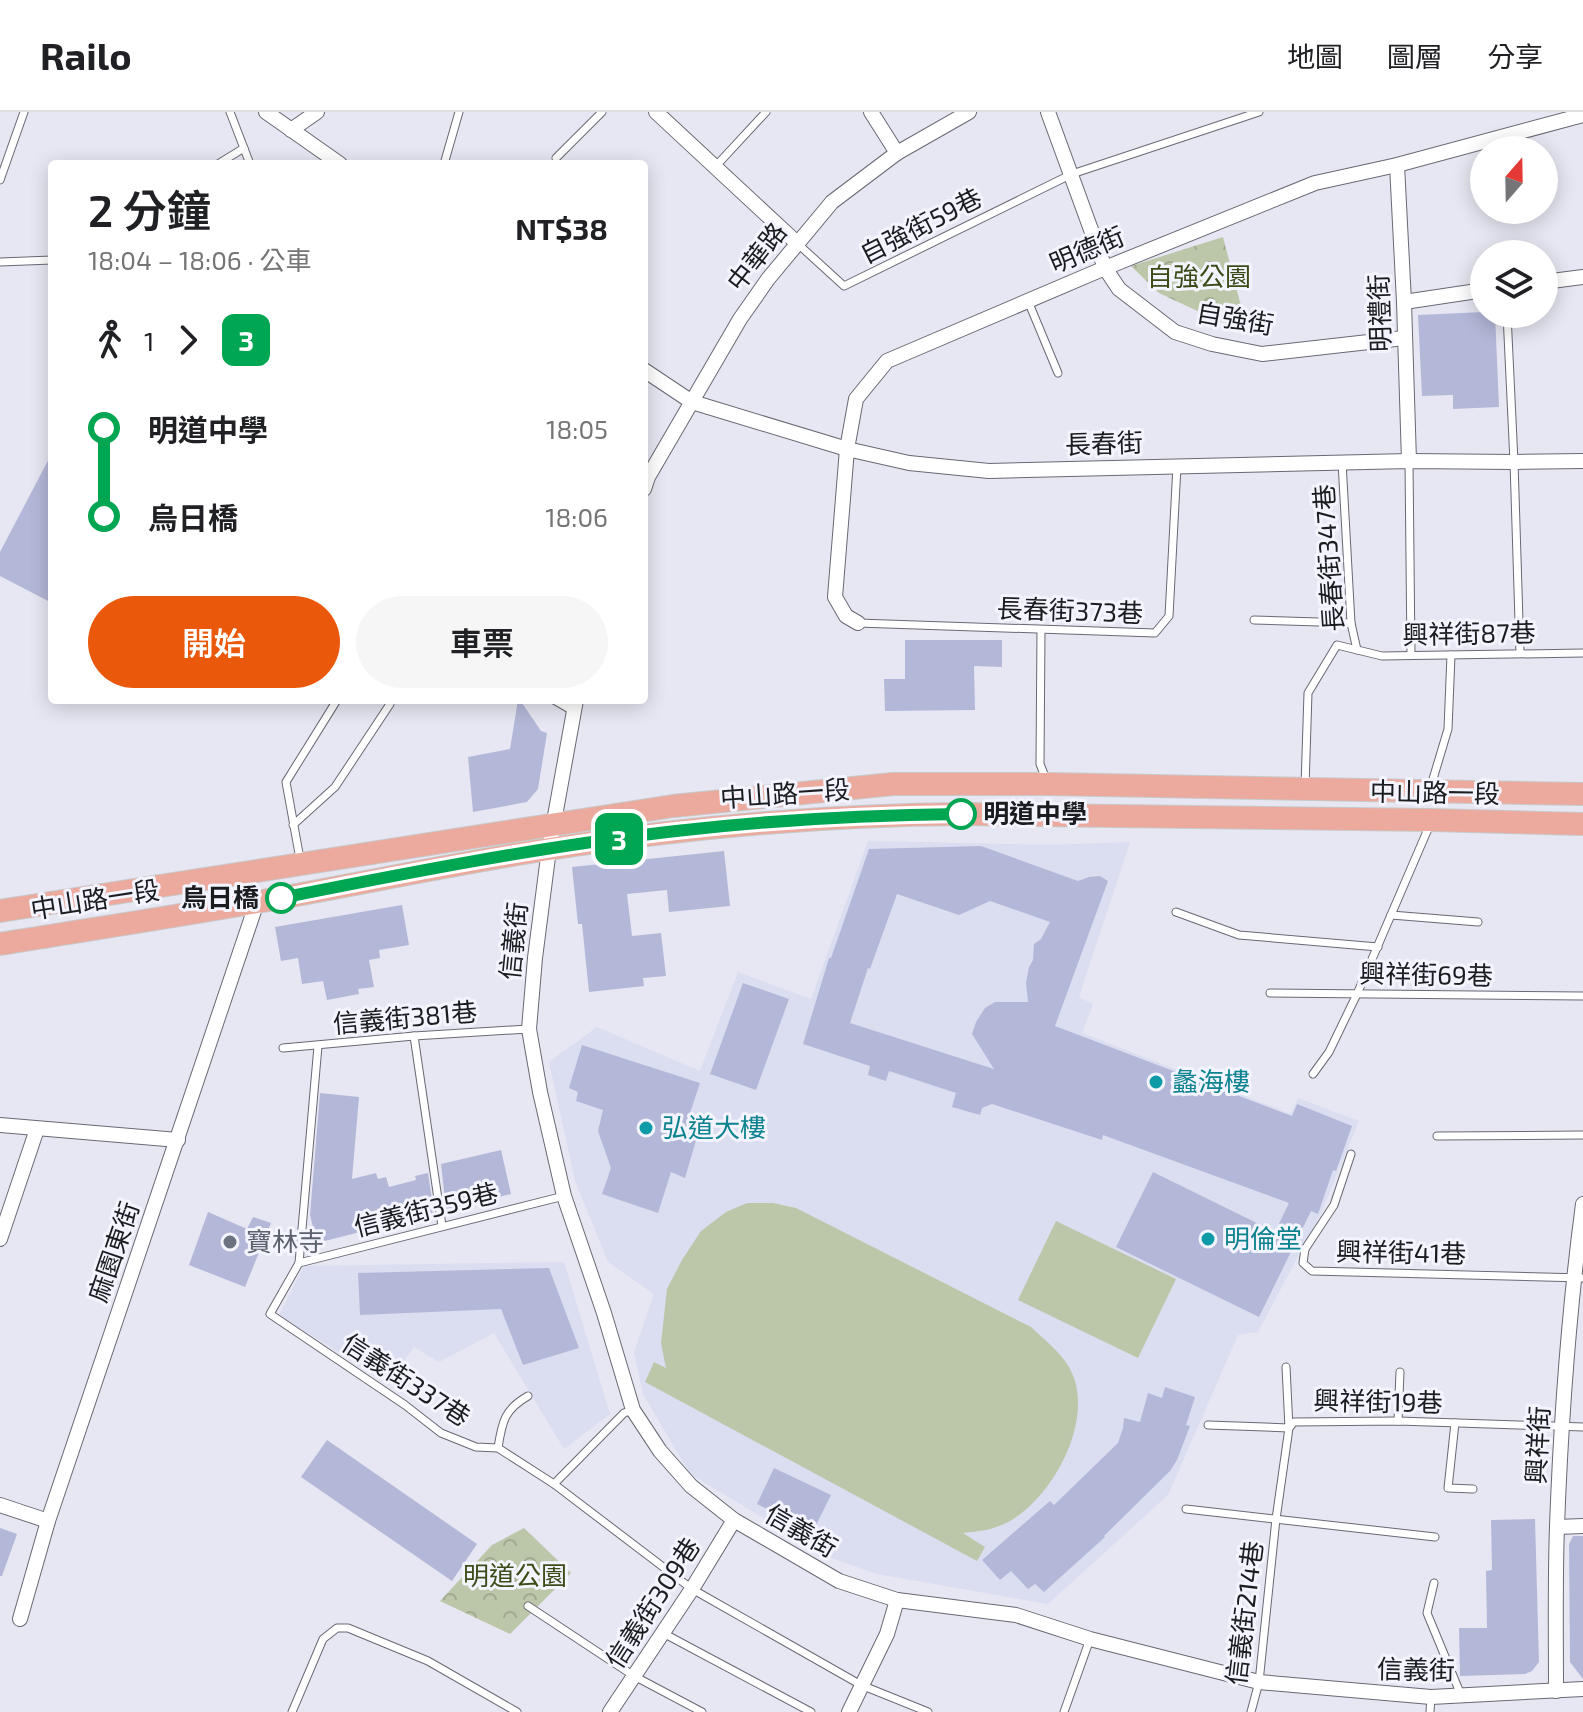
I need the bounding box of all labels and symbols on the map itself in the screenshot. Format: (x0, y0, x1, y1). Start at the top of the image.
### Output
north arrow (1470, 136, 1558, 224)
street label: 自強街59巷 (854, 181, 987, 269)
street label: 中華路 (720, 216, 792, 296)
street label: 明德街 (1044, 219, 1128, 278)
park label: 自強公園 (1147, 260, 1251, 291)
street label: 明禮街 (1362, 274, 1395, 353)
street label: 自強街 (1194, 295, 1276, 340)
street label: 長春街 (1064, 426, 1143, 459)
street label: 長春街347巷 (1307, 483, 1348, 633)
street label: 長春街373巷 (996, 591, 1144, 628)
street label: 興祥街87巷 (1402, 616, 1536, 649)
street label: 中山路一段 (719, 773, 851, 813)
street label: 中山路一段 (1370, 775, 1500, 808)
place label: 明道中學 (983, 797, 1087, 828)
marker: 明道中學 (946, 799, 976, 829)
line badge: 3 (593, 813, 645, 865)
street label: 中山路一段 (28, 873, 161, 924)
place label: 烏日橋 (181, 881, 259, 912)
marker: 烏日橋 (266, 883, 296, 913)
street label: 信義街 (493, 900, 532, 981)
street label: 興祥街69巷 (1359, 957, 1493, 990)
street label: 信義街381巷 (331, 995, 478, 1038)
place label: 蠡海樓 (1172, 1065, 1250, 1096)
marker: 蠡海樓 (1147, 1073, 1165, 1091)
place label: 弘道大樓 (662, 1111, 766, 1142)
marker: 弘道大樓 (637, 1119, 655, 1137)
street label: 信義街359巷 (350, 1176, 501, 1241)
street label: 麻園東街 (81, 1197, 144, 1306)
place label: 明倫堂 (1224, 1222, 1302, 1253)
place label: 寶林寺 (246, 1225, 324, 1256)
marker: 明倫堂 (1199, 1230, 1217, 1248)
marker: 寶林寺 (221, 1233, 239, 1251)
street label: 興祥街41巷 (1336, 1235, 1466, 1268)
street label: 信義街337巷 (337, 1326, 477, 1432)
street label: 興祥街19巷 (1313, 1384, 1443, 1417)
street label: 興祥街 (1519, 1405, 1554, 1485)
street label: 信義街 (760, 1497, 843, 1563)
street label: 信義街309巷 (598, 1531, 705, 1673)
street label: 信義街214巷 (1219, 1539, 1268, 1687)
park label: 明道公園 (463, 1559, 567, 1590)
street label: 信義街 (1377, 1652, 1455, 1685)

